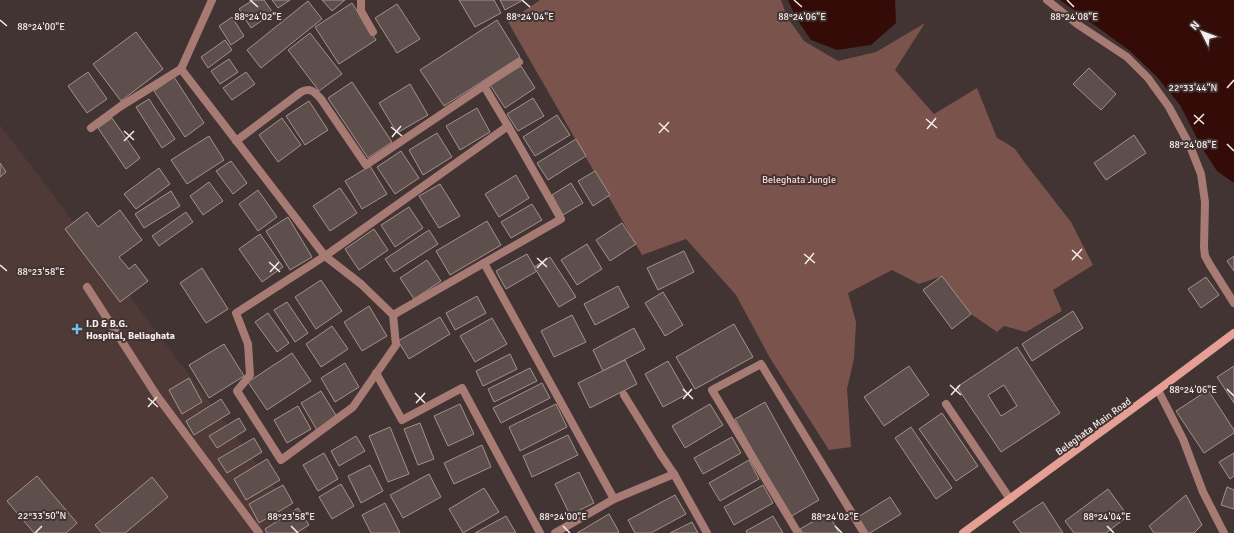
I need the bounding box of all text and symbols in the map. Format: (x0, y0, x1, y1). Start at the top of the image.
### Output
text: 88°24'02"E (234, 11, 282, 23)
text: 88°24'04"E (506, 11, 554, 23)
text: 88°24'06"E (778, 11, 826, 23)
text: 88°24'08"E (1050, 11, 1098, 23)
north arrow (1182, 12, 1222, 52)
text: N (1188, 18, 1202, 33)
text: 88°24'00"E (17, 21, 65, 33)
text: 22°33'44"N (1169, 82, 1217, 94)
text: 88°24'08"E (1169, 139, 1217, 151)
park label: Beleghata Jungle (762, 174, 836, 186)
text: 88°23'58"E (17, 266, 65, 278)
place label: I.D & B.G. Hospital, Beliaghata (86, 318, 175, 342)
marker: I.D & B.G. Hospital, Beliaghata (71, 323, 83, 335)
text: 88°24'06"E (1169, 384, 1217, 396)
street label: Beleghata Main Road (1054, 395, 1134, 458)
text: 22°33'50"N (18, 510, 66, 522)
text: 88°23'58"E (267, 511, 315, 523)
text: 88°24'00"E (539, 511, 587, 523)
text: 88°24'02"E (811, 511, 859, 523)
text: 88°24'04"E (1083, 511, 1131, 523)

